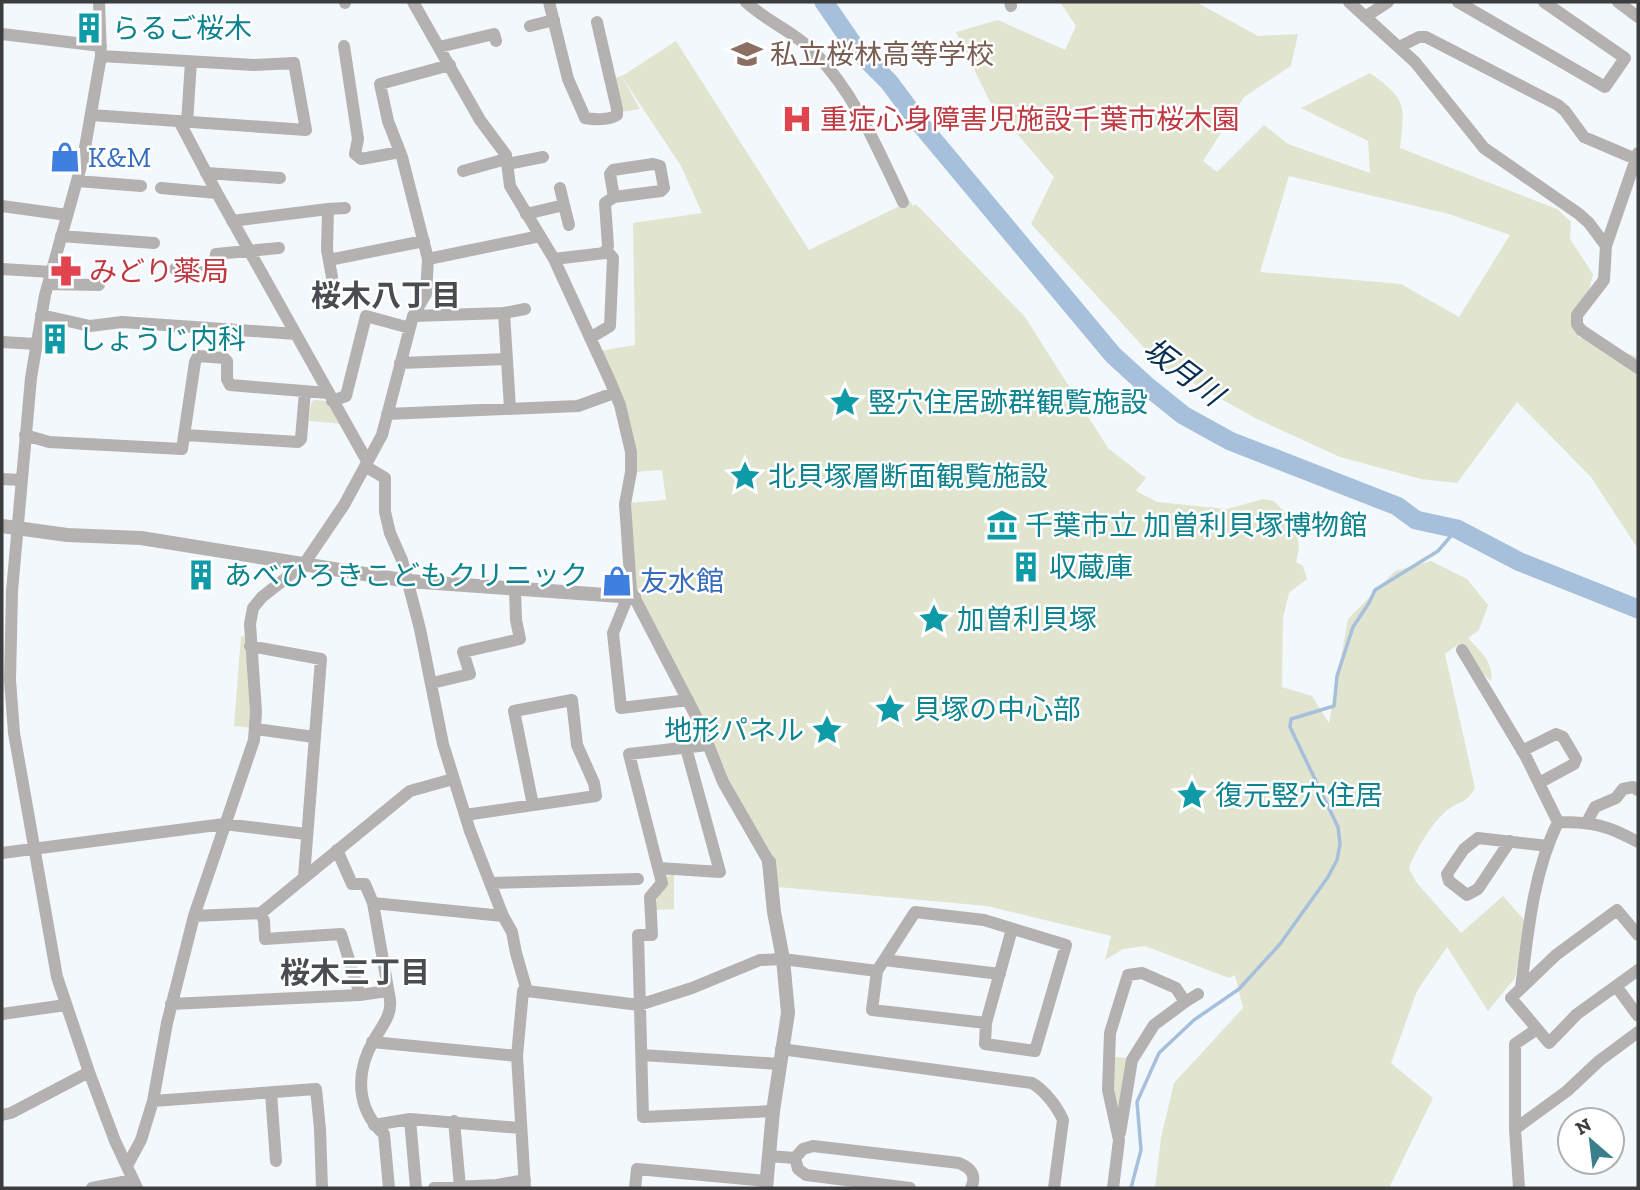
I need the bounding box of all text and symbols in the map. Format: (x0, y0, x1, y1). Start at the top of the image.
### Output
building icon: らるご桜木 (72, 11, 106, 45)
place label: らるご桜木 (112, 12, 252, 45)
school or university icon: 私立桜林高等学校 (730, 37, 764, 71)
place label: 私立桜林高等学校 (770, 38, 994, 71)
hospital icon: 重症心身障害児施設千葉市桜木園 (780, 102, 814, 136)
place label: 重症心身障害児施設千葉市桜木園 (820, 103, 1240, 136)
shop icon: K&M (48, 140, 82, 174)
place label: K&M (88, 141, 151, 174)
pharmacy icon: みどり薬局 (49, 254, 83, 288)
place label: みどり薬局 (89, 255, 229, 288)
district label: 桜木八丁目 (311, 278, 461, 314)
building icon: しょうじ内科 (38, 322, 72, 356)
place label: しょうじ内科 (78, 323, 246, 356)
water label: 坂月川 (1136, 331, 1232, 415)
place icon: 竪穴住居跡群観覧施設 (828, 385, 862, 419)
place label: 竪穴住居跡群観覧施設 (868, 386, 1148, 419)
place icon: 北貝塚層断面観覧施設 (728, 459, 762, 493)
place label: 北貝塚層断面観覧施設 (768, 460, 1048, 493)
museum icon: 千葉市立 加曽利貝塚博物館 (985, 508, 1019, 542)
place label: 千葉市立 加曽利貝塚博物館 (1025, 509, 1367, 542)
building icon: 収蔵庫 (1009, 550, 1043, 584)
place label: 収蔵庫 (1049, 551, 1133, 584)
building icon: あべひろきこどもクリニック (184, 558, 218, 592)
place label: あべひろきこどもクリニック (224, 559, 588, 592)
shop icon: 友水館 (600, 564, 634, 598)
place label: 友水館 (640, 565, 724, 598)
place icon: 加曽利貝塚 (917, 602, 951, 636)
place label: 加曽利貝塚 (957, 603, 1097, 636)
place icon: 貝塚の中心部 (873, 692, 907, 726)
place label: 貝塚の中心部 (913, 693, 1081, 726)
place icon: 地形パネル (810, 713, 844, 747)
place label: 地形パネル (664, 714, 804, 747)
place icon: 復元竪穴住居 (1175, 778, 1209, 812)
place label: 復元竪穴住居 (1215, 779, 1383, 812)
district label: 桜木三丁目 (280, 955, 430, 991)
north arrow (1556, 1106, 1626, 1176)
text: N (1571, 1113, 1595, 1140)

